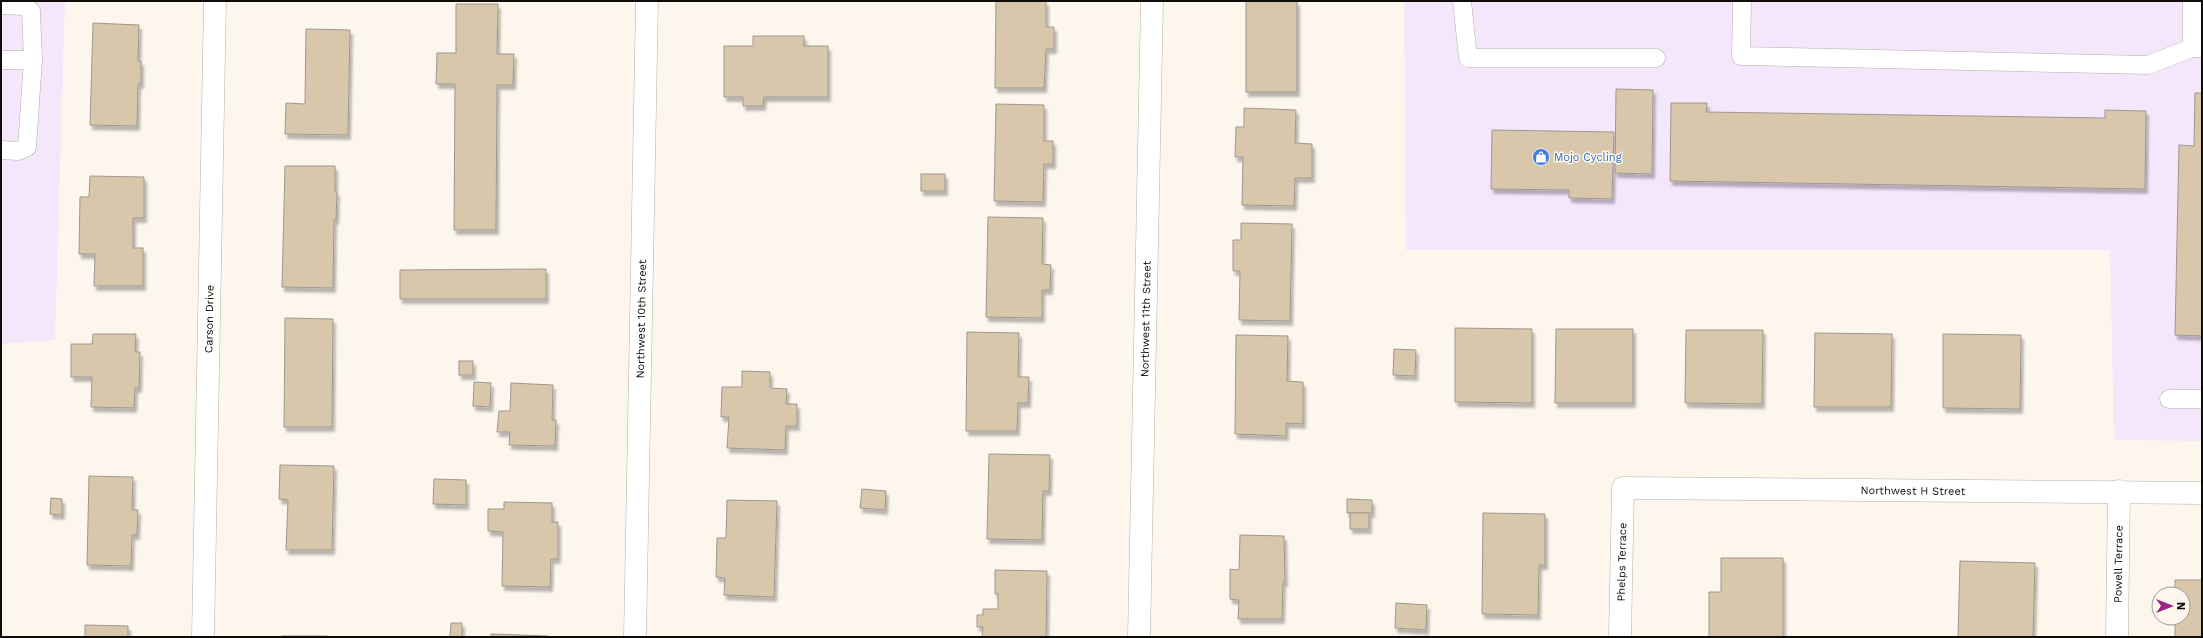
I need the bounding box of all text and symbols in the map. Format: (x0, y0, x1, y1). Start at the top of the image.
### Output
shop icon: Mojo Cycling (1531, 147, 1551, 167)
place label: Mojo Cycling (1554, 151, 1622, 164)
street label: Northwest 10th Street (634, 259, 649, 379)
street label: Northwest 11th Street (1138, 260, 1154, 377)
street label: Carson Drive (202, 285, 217, 353)
street label: Northwest H Street (1861, 484, 1966, 498)
street label: Phelps Terrace (1615, 522, 1629, 602)
street label: Powell Terrace (2111, 525, 2126, 603)
north arrow (2151, 586, 2191, 626)
text: N (2174, 602, 2187, 610)

